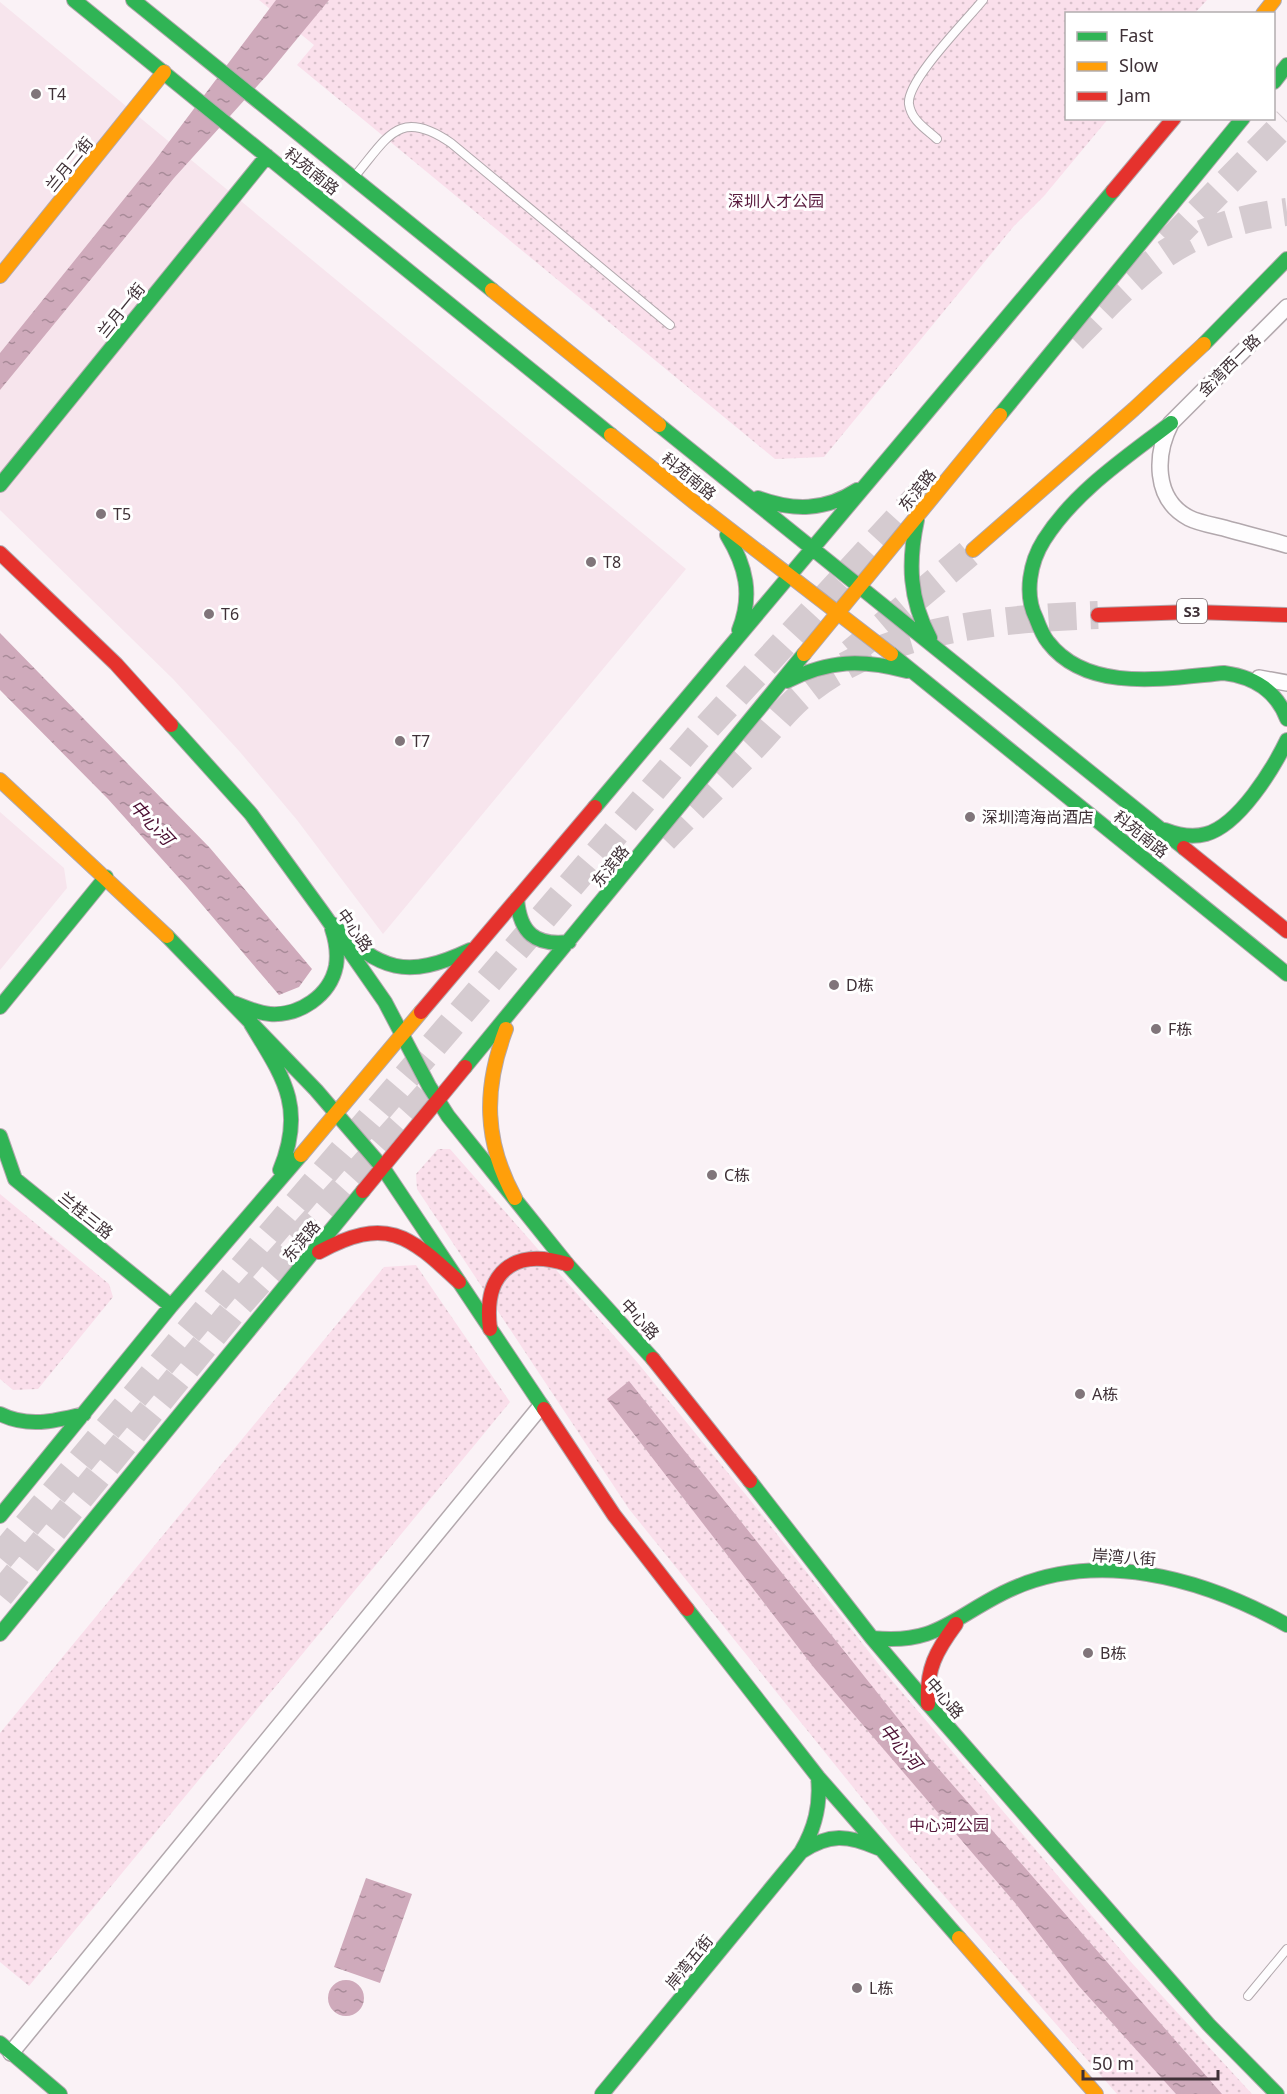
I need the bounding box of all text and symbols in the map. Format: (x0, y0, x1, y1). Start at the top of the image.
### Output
legend (1065, 12, 1275, 120)
text: Fast (1119, 23, 1154, 47)
text: Slow (1119, 53, 1158, 77)
place label: T4 (48, 83, 66, 105)
text: Jam (1117, 83, 1151, 107)
marker: T4 (29, 87, 43, 101)
street label: 兰月二街 (40, 132, 98, 196)
street label: 科苑南路 (280, 142, 344, 200)
park label: 深圳人才公园 (728, 190, 824, 212)
street label: 兰月一街 (92, 278, 150, 342)
street label: 金湾西一路 (1193, 329, 1265, 401)
street label: 科苑南路 (657, 447, 721, 505)
street label: 东滨路 (893, 464, 941, 516)
place label: T5 (113, 503, 131, 525)
marker: T5 (94, 507, 108, 521)
place label: T8 (603, 551, 621, 573)
marker: T8 (584, 555, 598, 569)
road number: S3 (1177, 599, 1207, 623)
place label: T6 (221, 603, 239, 625)
marker: T6 (202, 607, 216, 621)
place label: T7 (412, 730, 430, 752)
marker: T7 (393, 734, 407, 748)
water label: 中心河 (125, 794, 181, 852)
street label: 科苑南路 (1109, 805, 1173, 863)
place label: 深圳湾海尚酒店 (982, 806, 1094, 828)
marker: 深圳湾海尚酒店 (963, 810, 977, 824)
street label: 东滨路 (586, 840, 634, 892)
street label: 中心路 (332, 904, 378, 956)
place label: D栋 (846, 974, 874, 996)
marker: D栋 (827, 978, 841, 992)
place label: F栋 (1168, 1018, 1192, 1040)
marker: F栋 (1149, 1022, 1163, 1036)
place label: C栋 (724, 1164, 750, 1186)
marker: C栋 (705, 1168, 719, 1182)
street label: 兰桂三路 (54, 1186, 118, 1244)
street label: 东滨路 (277, 1216, 325, 1266)
street label: 中心路 (616, 1294, 664, 1344)
place label: A栋 (1092, 1383, 1118, 1405)
marker: A栋 (1073, 1387, 1087, 1401)
street label: 岸湾八街 (1091, 1544, 1157, 1570)
place label: B栋 (1100, 1642, 1126, 1664)
marker: B栋 (1081, 1646, 1095, 1660)
street label: 中心路 (921, 1673, 969, 1723)
water label: 中心河 (874, 1718, 929, 1777)
park label: 中心河公园 (909, 1814, 989, 1836)
street label: 岸湾五街 (660, 1930, 718, 1994)
place label: L栋 (869, 1977, 893, 1999)
marker: L栋 (850, 1981, 864, 1995)
scale bar (1083, 2043, 1218, 2081)
text: 50 m (1092, 2051, 1134, 2075)

